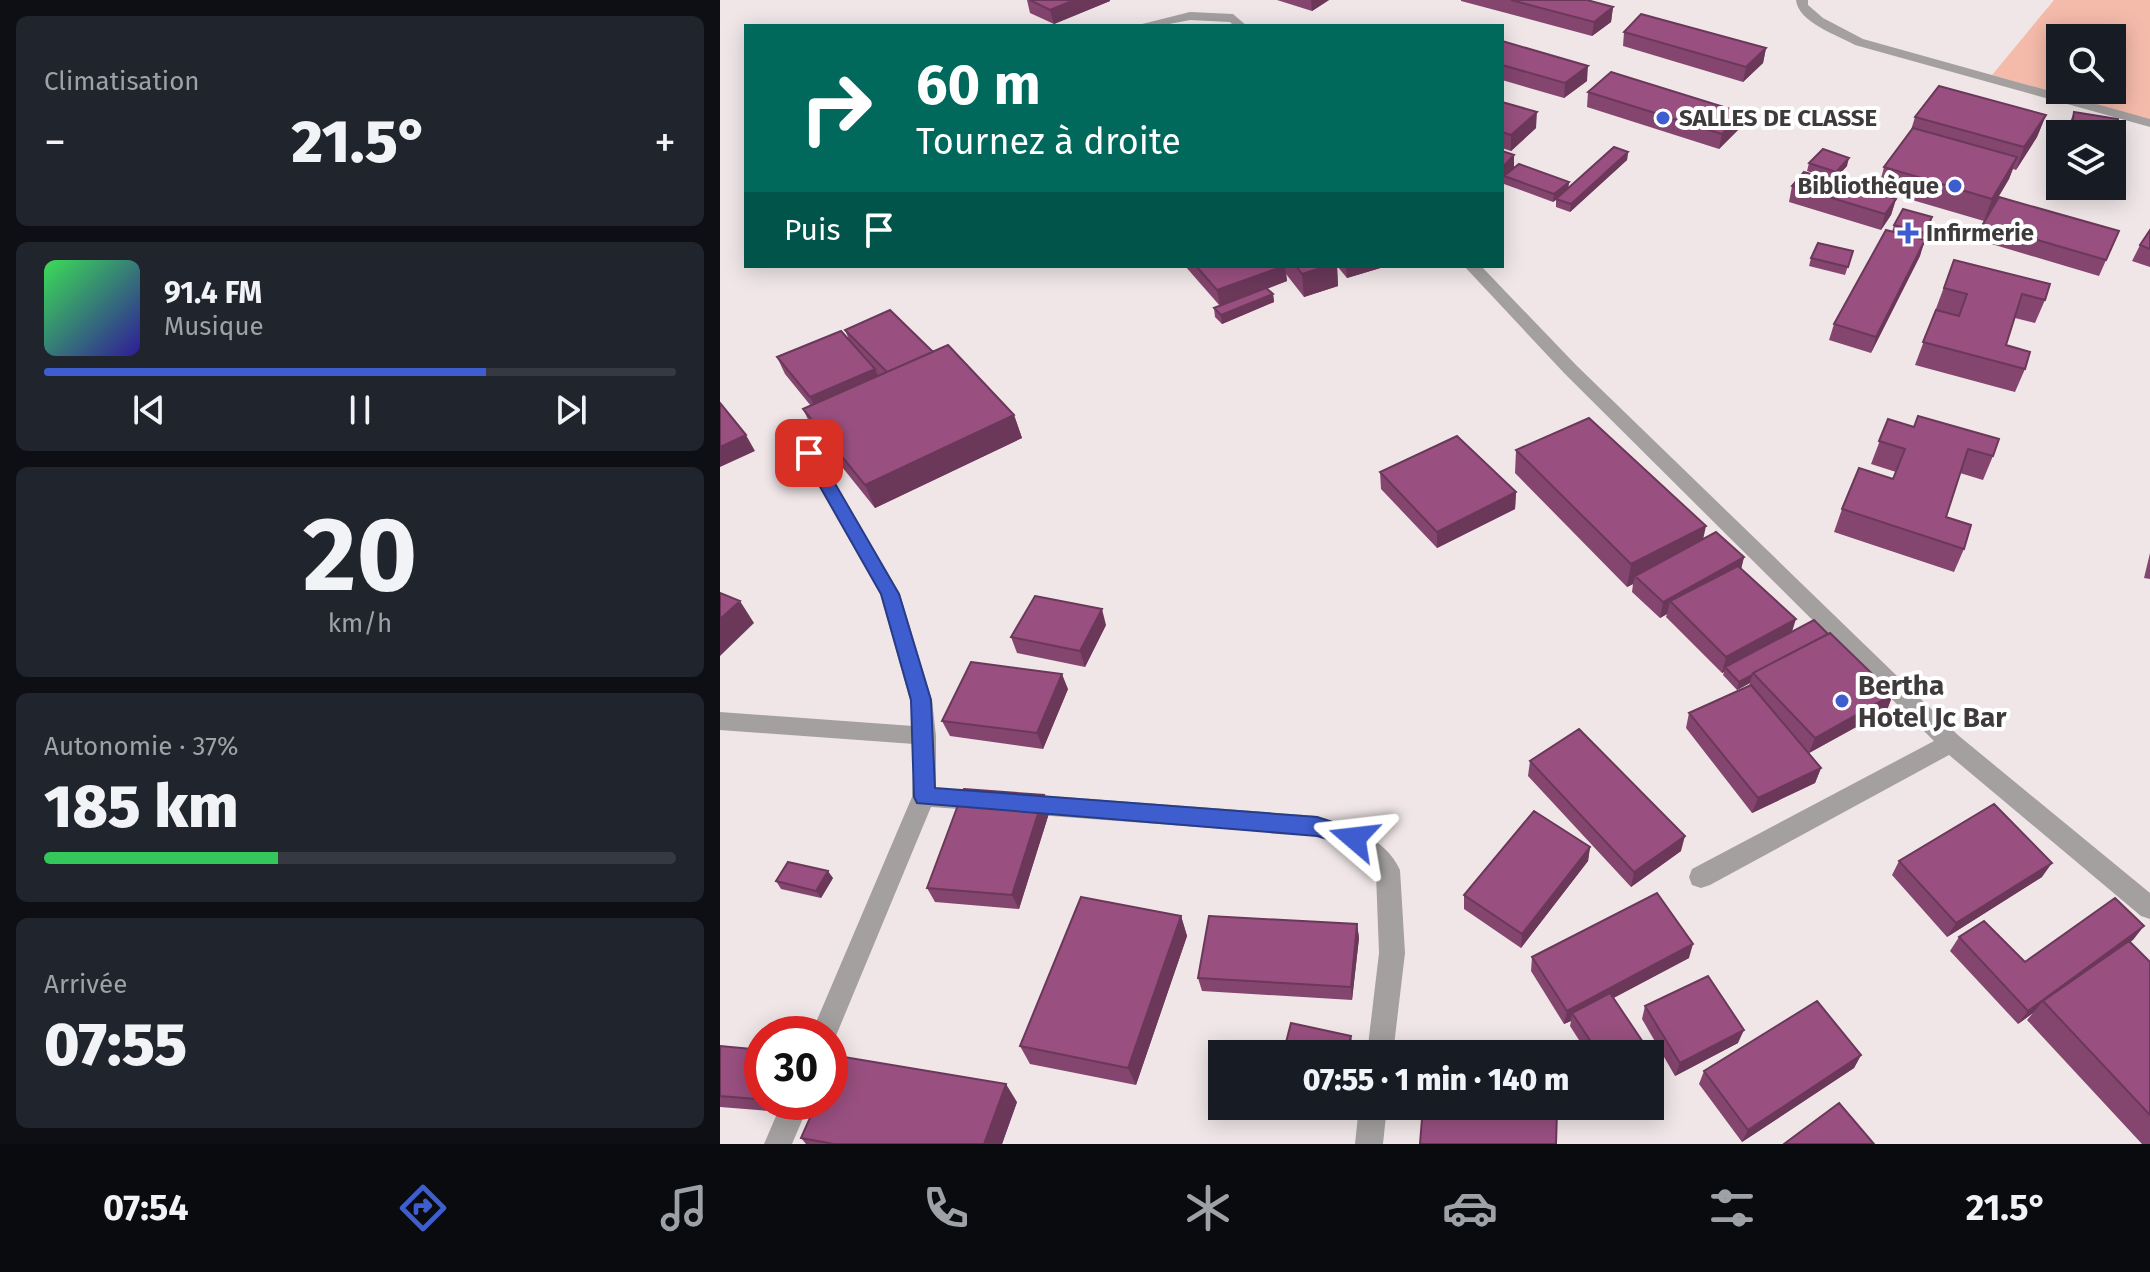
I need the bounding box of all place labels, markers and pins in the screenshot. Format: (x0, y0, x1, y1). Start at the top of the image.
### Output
place label: SALLES DE CLASSE (1679, 104, 1877, 132)
marker: SALLES DE CLASSE (1654, 109, 1672, 127)
place label: Bibliothèque (1797, 172, 1939, 200)
marker: Bibliothèque (1946, 177, 1964, 195)
place label: Infirmerie (1926, 219, 2034, 247)
marker: Infirmerie (1897, 222, 1919, 244)
pin (775, 419, 843, 487)
place label: Bertha Hotel Jc Bar (1858, 669, 2007, 734)
marker: Bertha Hotel Jc Bar (1833, 692, 1851, 710)

